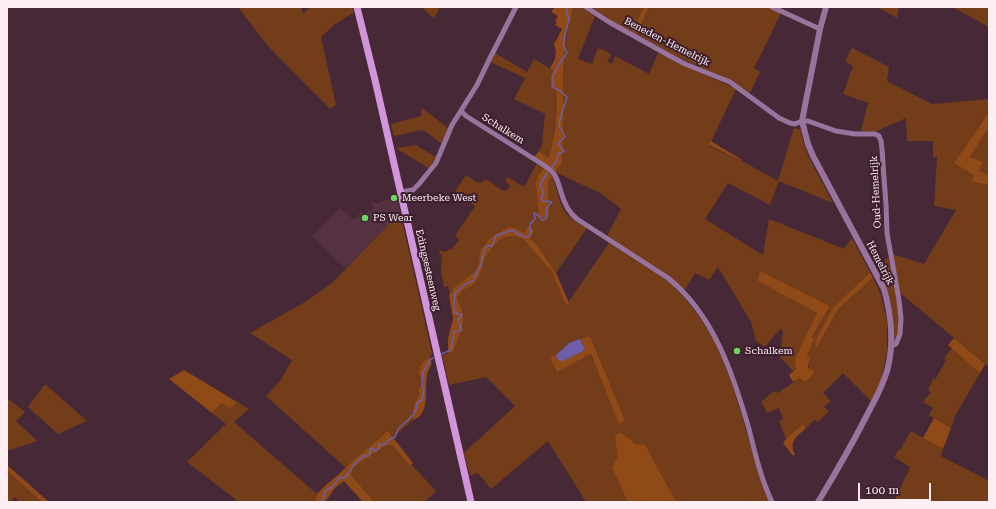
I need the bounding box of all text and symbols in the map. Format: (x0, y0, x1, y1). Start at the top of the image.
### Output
street label: Beneden-Hemelrijk (622, 15, 712, 69)
street label: Schalkem (480, 111, 526, 147)
street label: Oud-Hemelrijk (868, 155, 884, 229)
place label: Meerbeke West (402, 192, 476, 204)
marker: Meerbeke West (389, 193, 399, 203)
place label: PS Wear (373, 212, 413, 224)
marker: PS Wear (360, 213, 370, 223)
street label: Edingsesteenweg (413, 228, 443, 312)
street label: Hemelrijk (864, 239, 896, 287)
place label: Schalkem (745, 345, 793, 357)
marker: Schalkem (732, 346, 742, 356)
scale bar (860, 475, 933, 501)
text: 100 m (865, 483, 899, 497)

